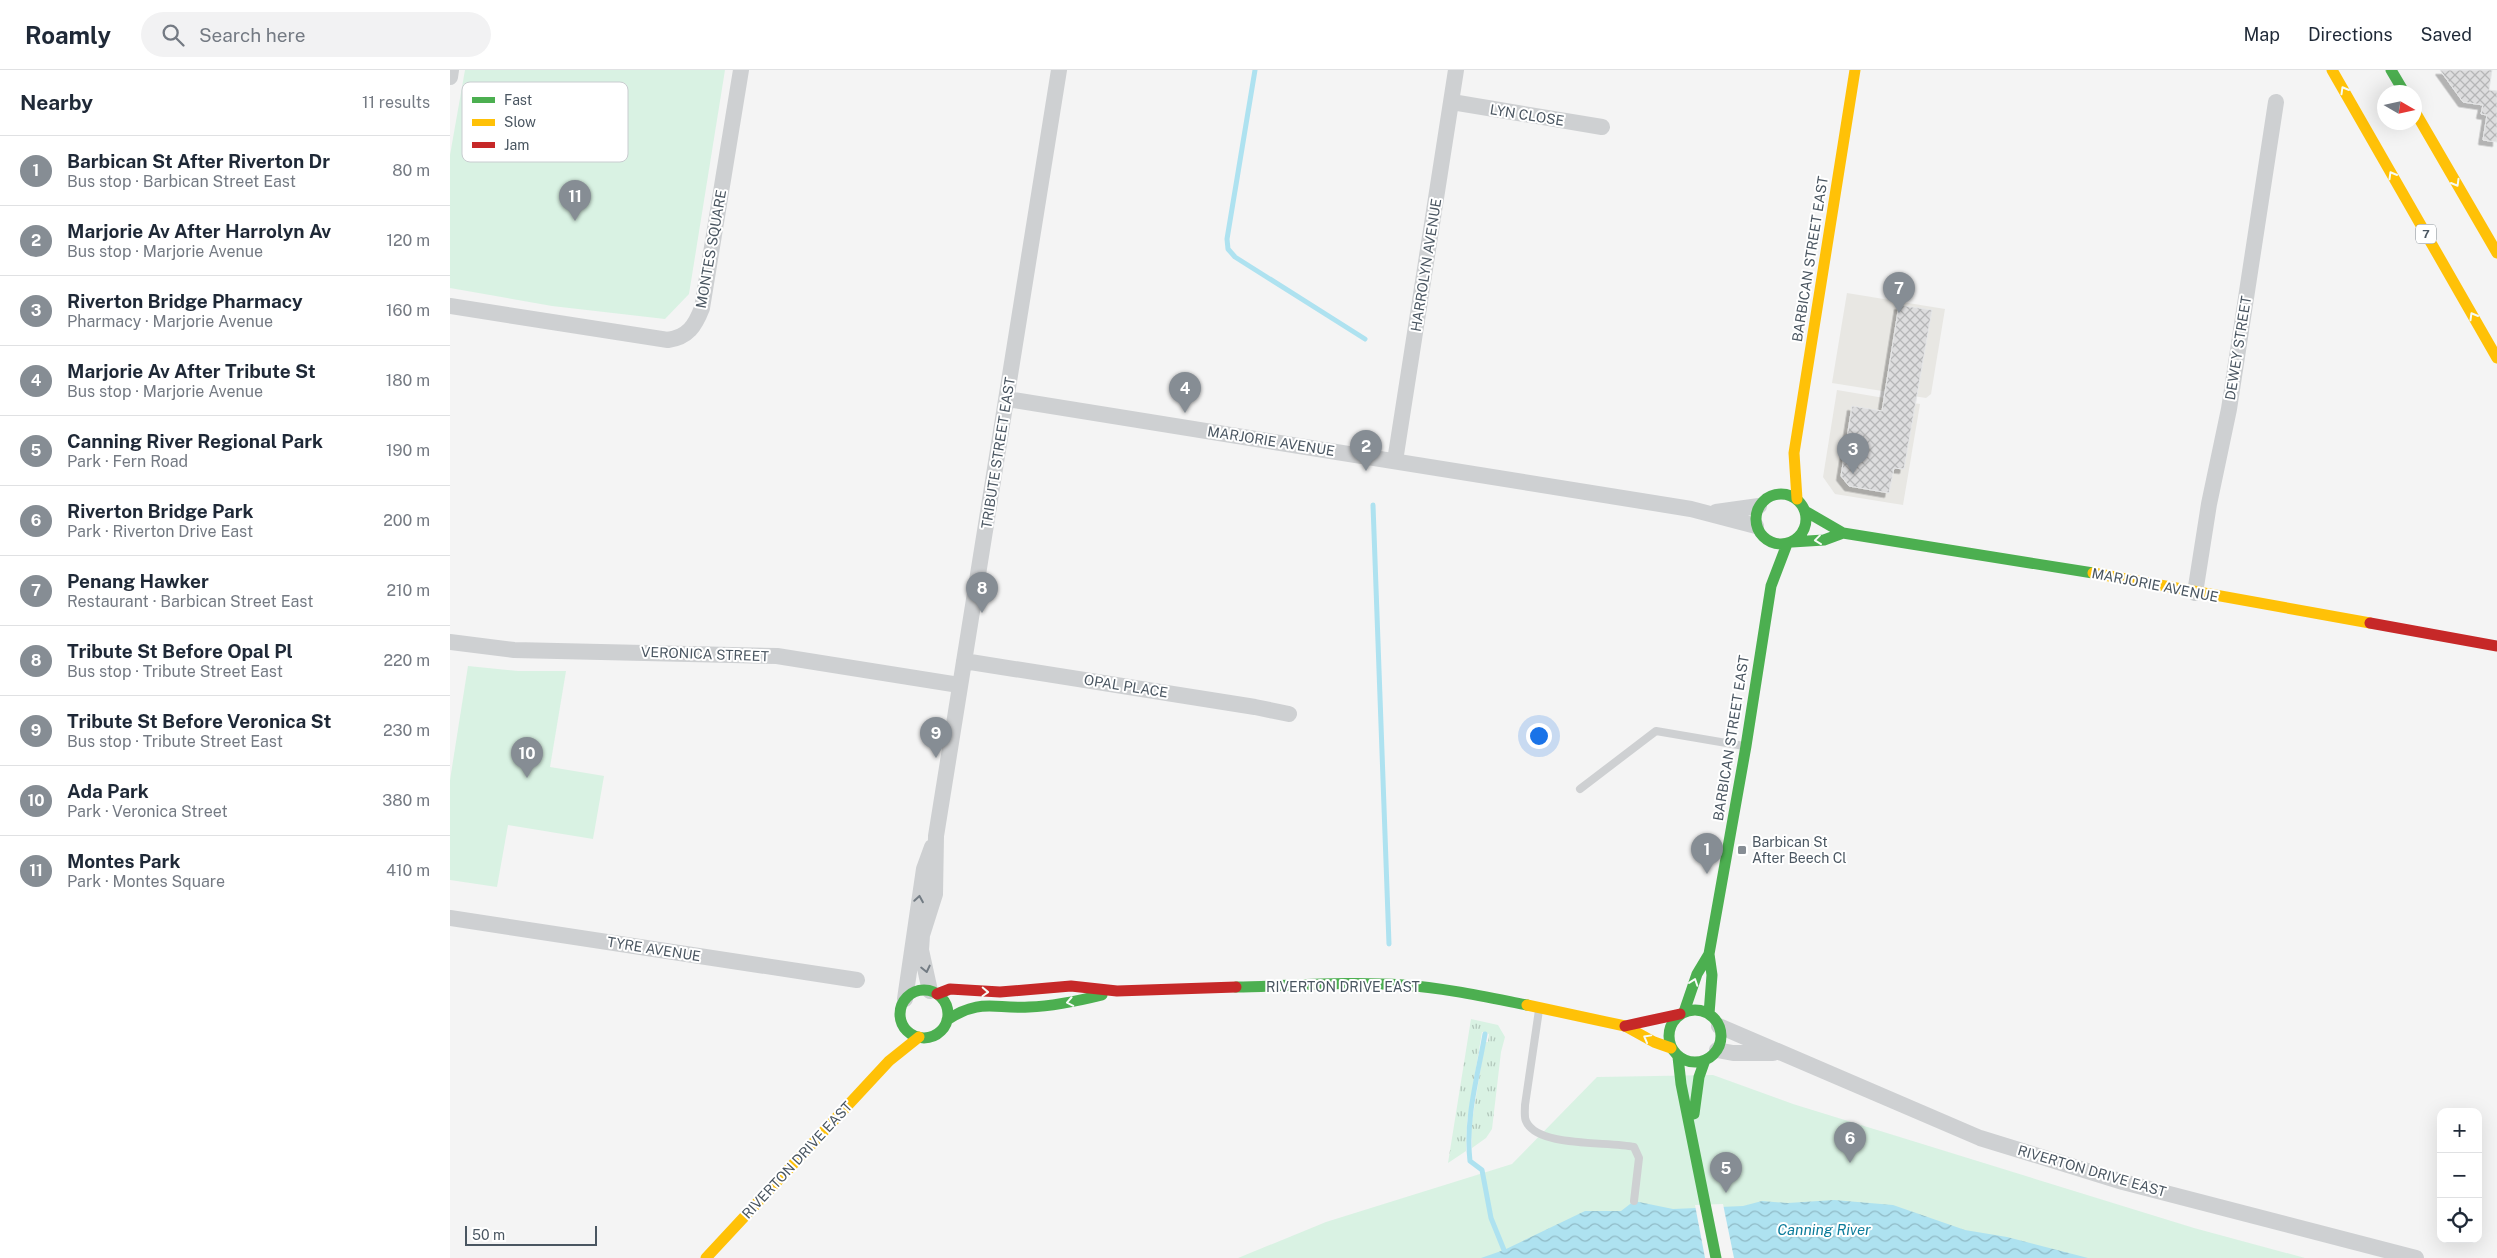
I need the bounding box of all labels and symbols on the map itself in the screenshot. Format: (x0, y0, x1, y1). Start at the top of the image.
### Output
legend (462, 82, 628, 162)
north arrow (2377, 85, 2422, 130)
one-way arrow (2340, 87, 2350, 96)
text: Fast (504, 92, 532, 108)
street label: LYN CLOSE (1489, 101, 1565, 129)
text: Slow (504, 114, 536, 130)
text: Jam (504, 137, 529, 153)
one-way arrow (2388, 171, 2398, 180)
street label: BARBICAN STREET EAST (1789, 175, 1831, 343)
one-way arrow (2450, 177, 2460, 186)
pin: 11 (559, 180, 591, 221)
street label: MONTES SQUARE (693, 189, 729, 309)
street label: HARROLYN AVENUE (1408, 197, 1444, 333)
road number: 7 (2416, 224, 2436, 243)
pin: 7 (1883, 272, 1915, 313)
street label: DEWEY STREET (2222, 295, 2254, 401)
one-way arrow (2469, 312, 2479, 321)
pin: 4 (1169, 372, 1201, 413)
street label: TRIBUTE STREET EAST (978, 376, 1018, 530)
street label: MARJORIE AVENUE (1206, 423, 1336, 459)
pin: 2 (1350, 430, 1382, 471)
pin: 3 (1837, 433, 1869, 474)
one-way arrow (1814, 534, 1822, 545)
street label: MARJORIE AVENUE (2090, 565, 2220, 605)
pin: 8 (966, 572, 998, 613)
street label: VERONICA STREET (641, 644, 769, 664)
street label: BARBICAN STREET EAST (1710, 654, 1752, 822)
street label: OPAL PLACE (1083, 671, 1169, 701)
pin: 9 (920, 717, 952, 758)
your location (1526, 723, 1552, 749)
pin: 10 (511, 737, 543, 778)
pin: 1 (1691, 833, 1723, 874)
place label: Barbican St After Beech Cl (1752, 834, 1847, 866)
marker: Barbican St After Beech Cl (1736, 844, 1748, 856)
one-way arrow (913, 895, 923, 903)
street label: TYRE AVENUE (606, 934, 702, 964)
one-way arrow (920, 965, 931, 974)
street label: RIVERTON DRIVE EAST (1266, 979, 1420, 995)
one-way arrow (1688, 979, 1698, 987)
one-way arrow (982, 987, 989, 997)
one-way arrow (1066, 997, 1075, 1007)
one-way arrow (1644, 1034, 1653, 1044)
street label: RIVERTON DRIVE EAST (739, 1098, 855, 1222)
pin: 6 (1834, 1122, 1866, 1163)
street label: RIVERTON DRIVE EAST (2016, 1142, 2168, 1200)
pin: 5 (1710, 1152, 1742, 1193)
water label: Canning River (1777, 1221, 1871, 1238)
scale bar (465, 1223, 598, 1246)

